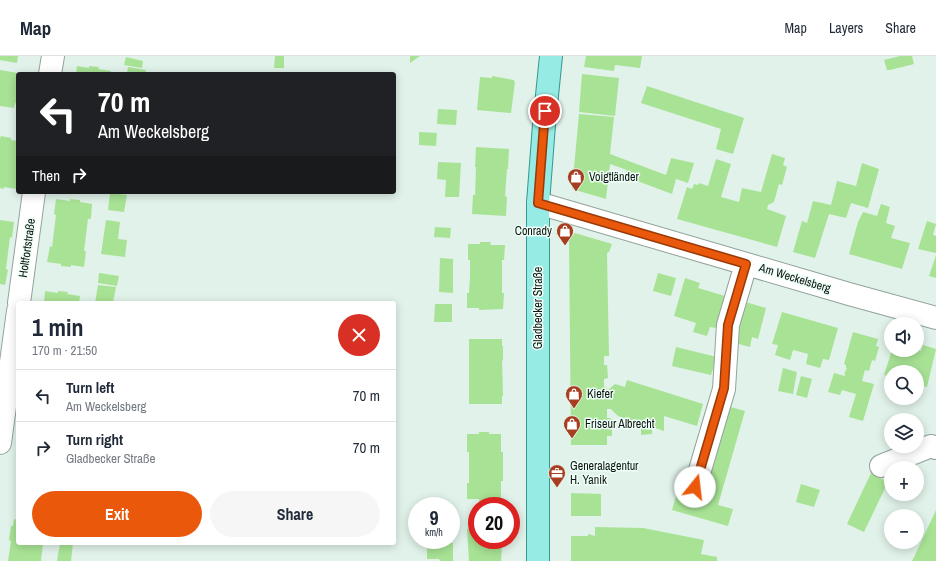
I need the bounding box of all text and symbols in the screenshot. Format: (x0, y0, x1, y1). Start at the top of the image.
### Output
text: Map (20, 15, 51, 41)
text: Map (785, 19, 807, 37)
text: Layers (829, 19, 863, 37)
text: Share (885, 19, 916, 37)
text: 70 m (98, 83, 150, 121)
icon: left (32, 88, 84, 140)
pin (528, 94, 562, 128)
icon: arrive (534, 100, 556, 122)
text: Am Weckelsberg (98, 119, 209, 144)
icon: right (68, 164, 90, 186)
text: Then (32, 165, 60, 186)
shop icon: Voigtländer (566, 167, 586, 192)
place label: Voigtländer (589, 169, 640, 185)
street label: Holtfortstraße (15, 217, 39, 279)
shop icon: Conrady (555, 221, 575, 246)
place label: Conrady (515, 223, 552, 239)
street label: Am Weckelsberg (756, 259, 833, 297)
street label: Gladbecker Straße (530, 267, 546, 349)
text: 1 min (32, 311, 83, 343)
button: close (338, 314, 380, 356)
map controls (884, 317, 924, 549)
button: sound (884, 317, 924, 357)
text: 170 m · 21:50 (32, 342, 97, 359)
button: search (884, 365, 924, 405)
text: Turn left (66, 377, 114, 398)
shop icon: Kiefer (564, 384, 584, 409)
icon: left (32, 385, 54, 407)
text: 70 m (353, 385, 380, 406)
place label: Kiefer (587, 386, 614, 402)
text: Am Weckelsberg (66, 398, 146, 415)
button: layers (884, 413, 924, 453)
shop icon: Friseur Albrecht (562, 414, 582, 439)
place label: Friseur Albrecht (585, 416, 655, 432)
text: Turn right (66, 429, 123, 450)
icon: right (32, 437, 54, 459)
text: 70 m (353, 437, 380, 458)
text: Gladbecker Straße (66, 450, 155, 467)
place label: Generalagentur H. Yanik (570, 458, 639, 488)
button: + (884, 461, 924, 501)
office icon: Generalagentur H. Yanik (547, 463, 567, 488)
position arrow (674, 466, 716, 508)
button: Exit (32, 491, 202, 537)
button: Share (210, 491, 380, 537)
speed limit sign: 20 (468, 497, 520, 549)
text: 9 (429, 504, 439, 531)
button: − (884, 509, 924, 549)
text: km/h (425, 526, 443, 539)

